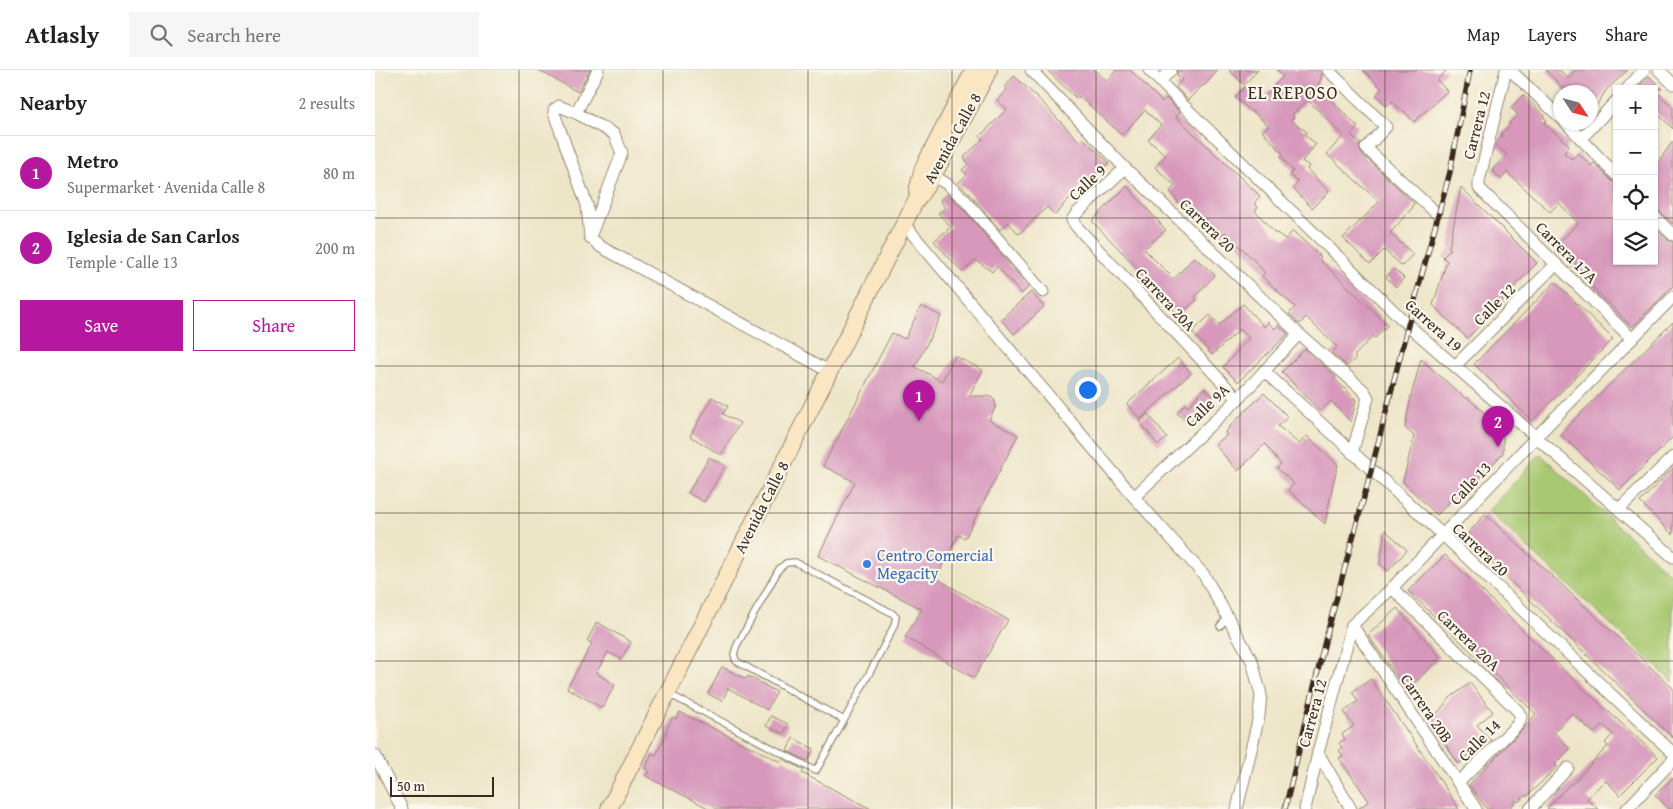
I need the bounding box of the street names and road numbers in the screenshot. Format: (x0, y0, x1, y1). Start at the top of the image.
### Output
street label: Avenida Calle 8 (917, 88, 987, 188)
street label: Carrera 12 (1456, 88, 1496, 162)
street label: Calle 9 (1063, 158, 1111, 206)
street label: Carrera 20 (1175, 192, 1242, 258)
street label: Carrera 17A (1530, 215, 1604, 289)
street label: Carrera 20A (1130, 262, 1202, 336)
street label: Calle 12 (1467, 277, 1521, 331)
street label: Carrera 19 (1400, 293, 1468, 357)
street label: Calle 9A (1179, 378, 1235, 432)
street label: Avenida Calle 8 (727, 456, 795, 557)
street label: Calle 13 (1444, 456, 1496, 510)
street label: Carrera 20 (1447, 516, 1515, 582)
street label: Carrera 20A (1432, 604, 1506, 676)
street label: Carrera 20B (1395, 669, 1459, 747)
street label: Carrera 12 (1291, 676, 1333, 750)
street label: Calle 14 (1452, 713, 1506, 767)

